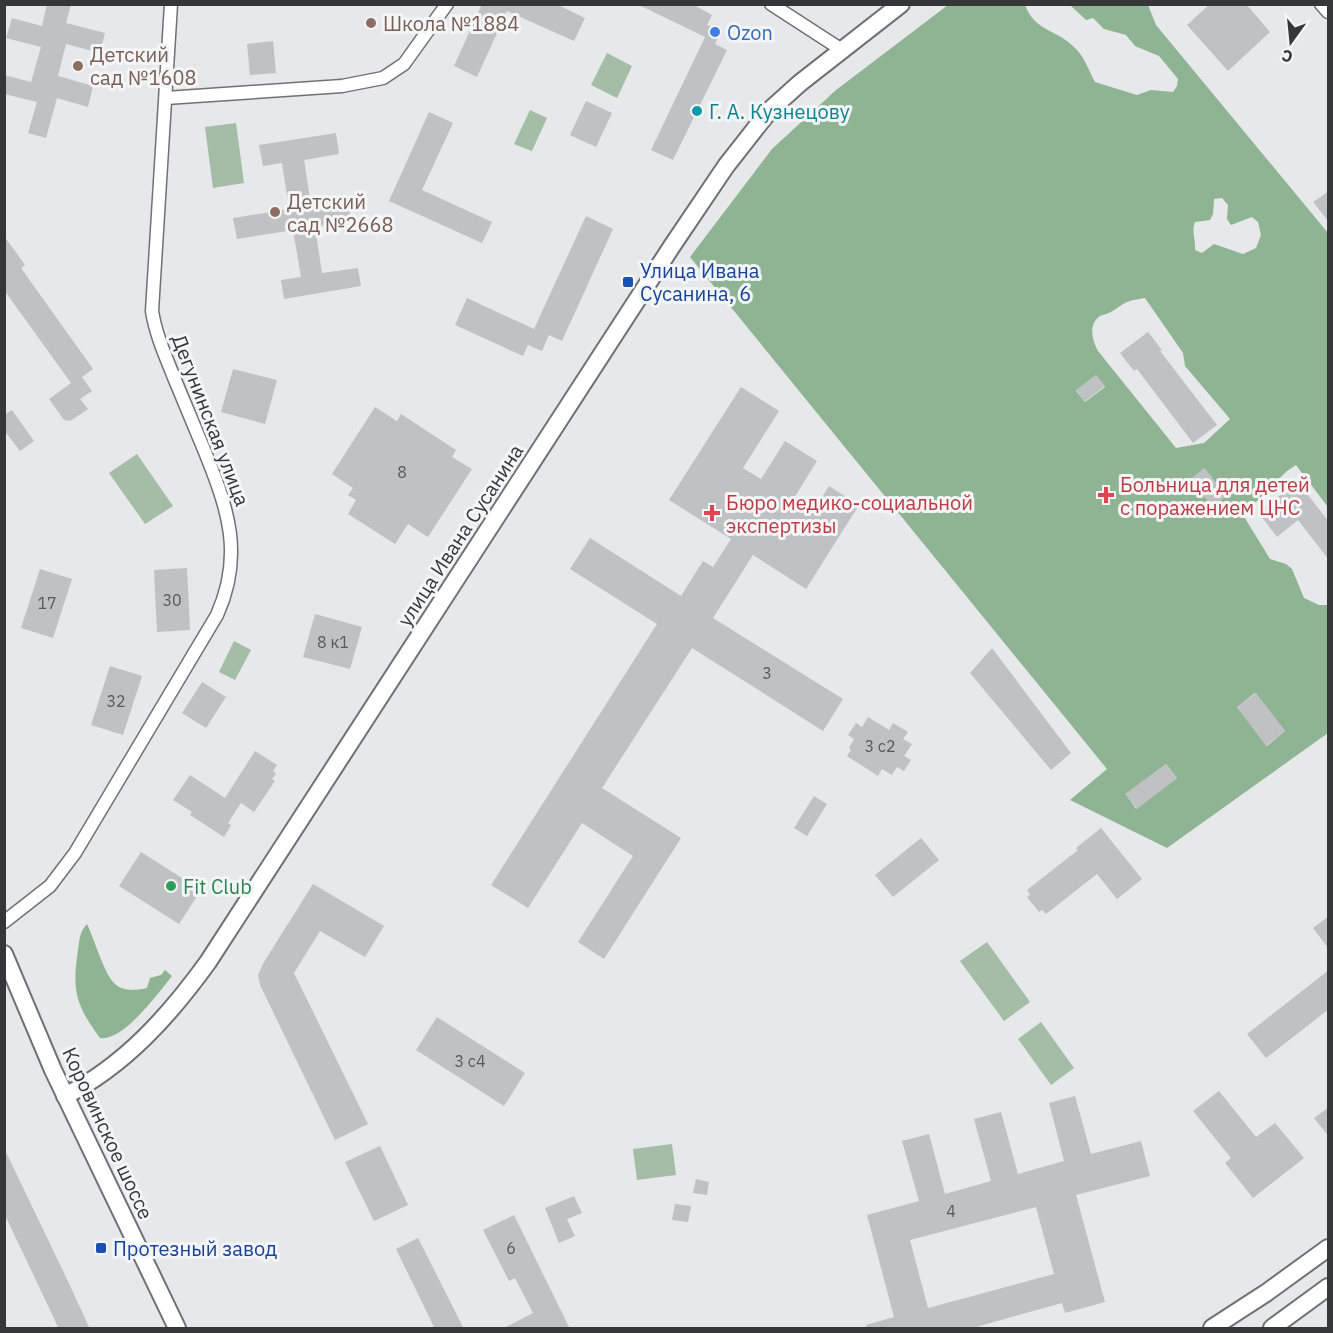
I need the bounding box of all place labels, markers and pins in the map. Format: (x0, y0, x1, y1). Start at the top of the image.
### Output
place label: Школа №1884 (383, 10, 519, 37)
marker: Школа №1884 (364, 16, 378, 30)
place label: Ozon (727, 19, 773, 46)
marker: Ozon (708, 25, 722, 39)
place label: Детский сад №1608 (90, 41, 196, 91)
marker: Детский сад №1608 (71, 59, 85, 73)
place label: Г. А. Кузнецову (709, 98, 850, 125)
marker: Г. А. Кузнецову (690, 104, 704, 118)
place label: Детский сад №2668 (287, 188, 393, 238)
marker: Детский сад №2668 (268, 205, 282, 219)
place label: Улица Ивана Сусанина, 6 (640, 257, 760, 307)
marker: Улица Ивана Сусанина, 6 (621, 275, 635, 289)
place label: Больница для детей с поражением ЦНС (1120, 471, 1310, 521)
marker: Больница для детей с поражением ЦНС (1097, 486, 1115, 504)
place label: Бюро медико-социальной экспертизы (726, 489, 973, 539)
marker: Бюро медико-социальной экспертизы (703, 504, 721, 522)
place label: Fit Club (183, 873, 252, 900)
marker: Fit Club (164, 879, 178, 893)
place label: Протезный завод (113, 1235, 277, 1262)
marker: Протезный завод (94, 1241, 108, 1255)

